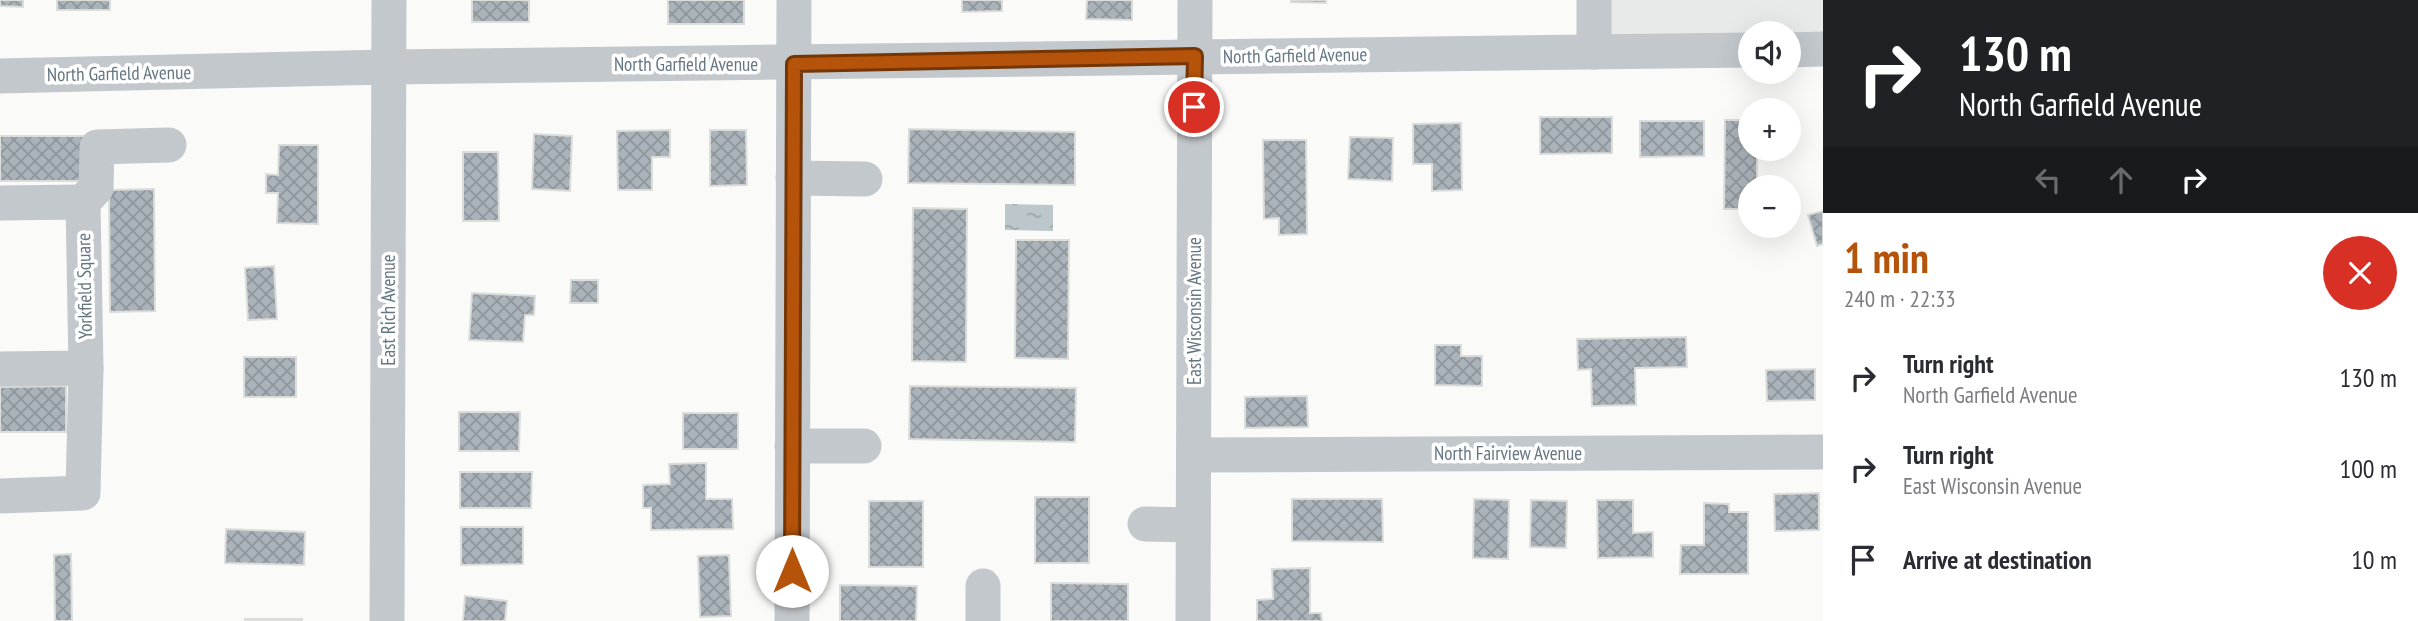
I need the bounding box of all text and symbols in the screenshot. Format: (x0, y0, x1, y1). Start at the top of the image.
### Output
map controls (1738, 21, 1801, 238)
button: sound (1738, 21, 1801, 84)
text: 130 m (1959, 21, 2072, 85)
icon: right (1844, 28, 1935, 119)
street label: North Garfield Avenue (1223, 42, 1367, 68)
street label: North Garfield Avenue (614, 52, 758, 76)
street label: North Garfield Avenue (47, 60, 191, 86)
pin (1164, 77, 1224, 137)
text: North Garfield Avenue (1959, 83, 2202, 125)
icon: arrive (1175, 88, 1213, 126)
button: + (1738, 98, 1801, 161)
icon: left (2029, 161, 2067, 199)
icon: ahead (2102, 161, 2140, 199)
icon: right (2175, 161, 2213, 199)
button: − (1738, 175, 1801, 238)
text: 1 min (1844, 230, 1929, 285)
street label: Yorkfield Square (71, 233, 97, 339)
button: close (2323, 236, 2397, 310)
street label: East Wisconsin Avenue (1182, 237, 1206, 385)
street label: East Rich Avenue (376, 254, 400, 366)
text: 240 m · 22:33 (1844, 284, 1956, 313)
text: Turn right (1903, 347, 1994, 380)
icon: right (1844, 359, 1882, 397)
text: 130 m (2339, 361, 2397, 394)
text: North Garfield Avenue (1903, 380, 2078, 409)
text: Turn right (1903, 438, 1994, 471)
street label: North Fairview Avenue (1434, 441, 1582, 465)
icon: right (1844, 450, 1882, 488)
text: 100 m (2339, 452, 2397, 485)
text: East Wisconsin Avenue (1903, 471, 2082, 500)
position arrow (755, 534, 829, 608)
icon: arrive (1844, 541, 1882, 579)
text: Arrive at destination (1903, 543, 2092, 576)
text: 10 m (2351, 543, 2397, 576)

